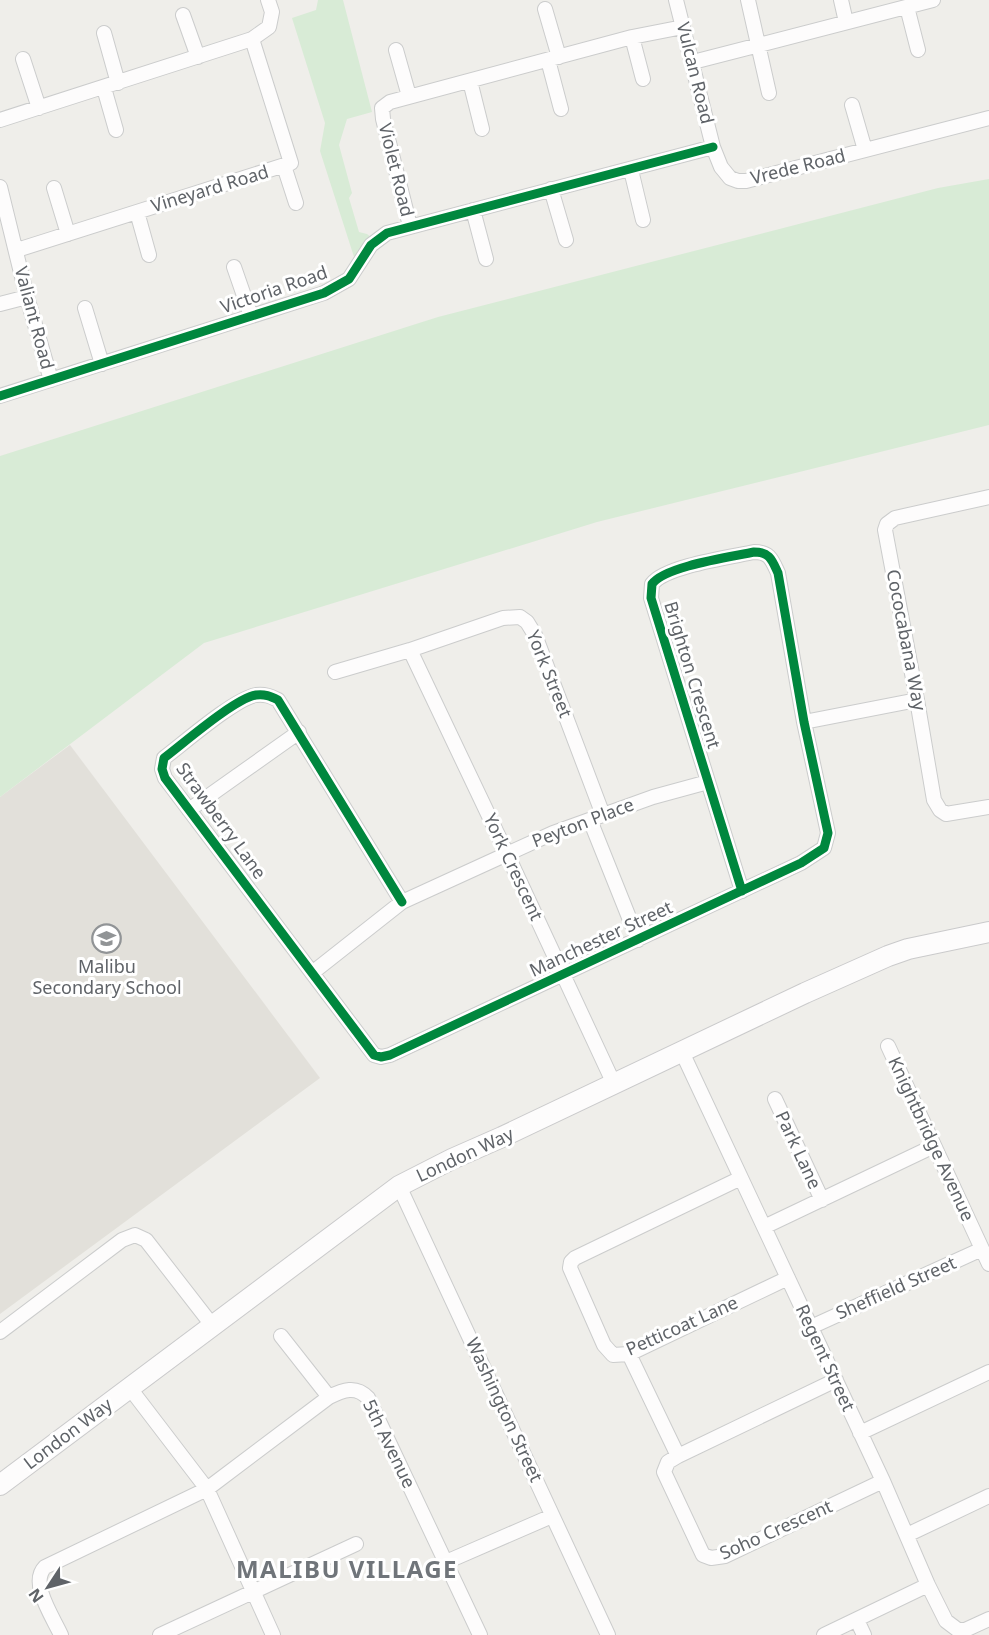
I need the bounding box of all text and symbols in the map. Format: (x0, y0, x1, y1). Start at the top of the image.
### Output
street label: Vulcan Road (672, 19, 720, 126)
street label: Violet Road (374, 120, 420, 219)
street label: Vrede Road (748, 143, 848, 189)
street label: Vineyard Road (148, 159, 271, 217)
street label: Victoria Road (217, 260, 330, 319)
street label: Valiant Road (10, 264, 60, 372)
street label: Cococabana Way (882, 567, 933, 713)
street label: Brighton Crescent (659, 598, 727, 752)
street label: York Street (522, 626, 579, 721)
street label: Strawberry Lane (171, 757, 272, 883)
street label: Peyton Place (528, 792, 637, 853)
street label: York Crescent (479, 809, 549, 924)
street label: Manchester Street (525, 894, 676, 982)
school or university icon: Malibu Secondary School (91, 922, 123, 954)
place label: Malibu Secondary School (32, 954, 182, 999)
street label: Knightbridge Avenue (883, 1052, 981, 1225)
street label: Park Lane (770, 1107, 827, 1193)
street label: London Way (412, 1121, 518, 1187)
street label: Sheffield Street (832, 1250, 960, 1324)
street label: Petticoat Lane (622, 1290, 741, 1361)
street label: Regent Street (791, 1300, 861, 1415)
street label: Washington Street (461, 1334, 549, 1486)
street label: London Way (18, 1392, 117, 1474)
street label: 5th Avenue (358, 1395, 422, 1492)
street label: Soho Crescent (715, 1493, 836, 1565)
district label: MALIBU VILLAGE (236, 1552, 458, 1585)
north arrow (18, 1557, 78, 1617)
text: N (23, 1584, 49, 1608)

